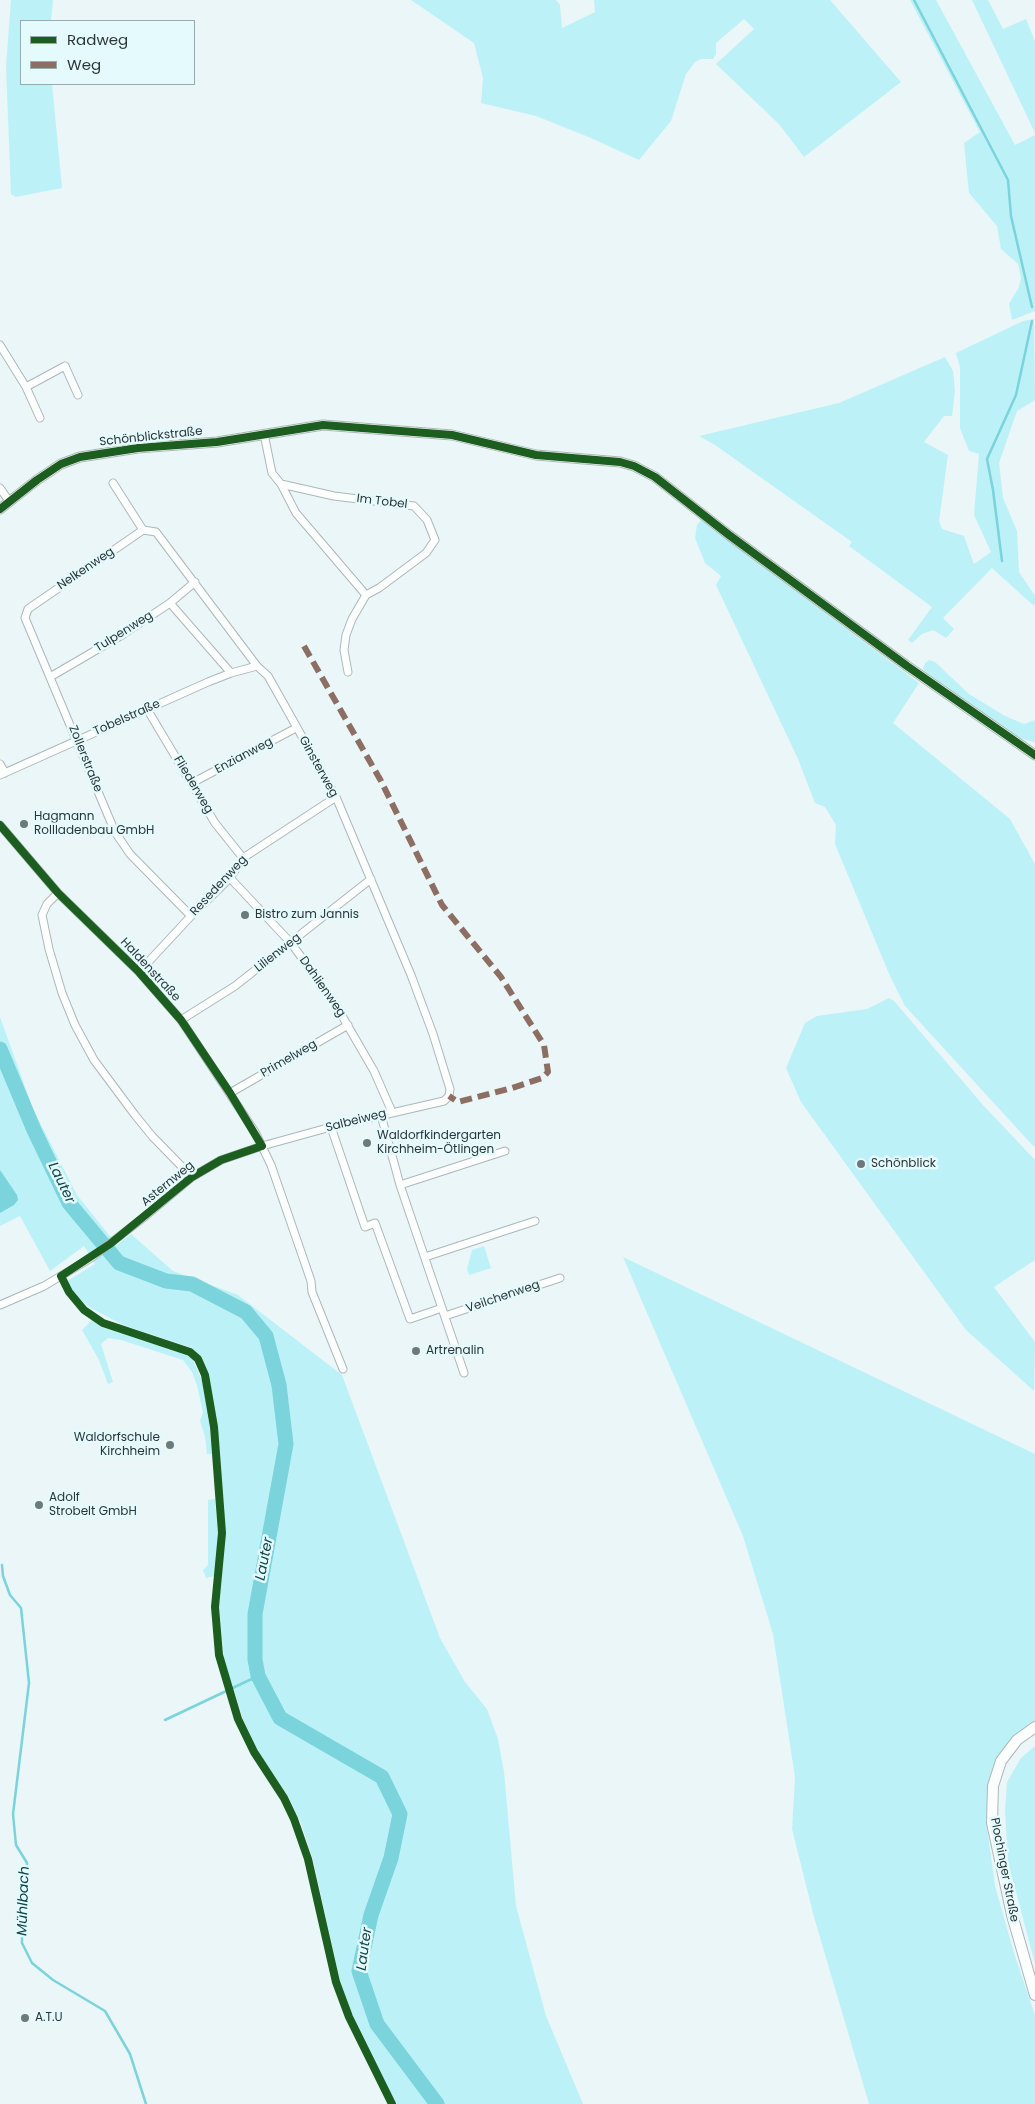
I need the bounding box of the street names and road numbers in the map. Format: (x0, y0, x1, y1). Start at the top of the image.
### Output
street label: Schönblickstraße (99, 424, 203, 450)
street label: Im Tobel (356, 492, 408, 512)
street label: Nelkenweg (55, 545, 117, 593)
street label: Tulpenweg (92, 608, 156, 656)
street label: Tobelstraße (91, 697, 163, 739)
street label: Zollerstraße (65, 723, 105, 795)
street label: Ginsterweg (295, 734, 341, 800)
street label: Enzianweg (213, 735, 275, 777)
street label: Fliederweg (170, 754, 216, 816)
street label: Resedenweg (187, 853, 251, 919)
street label: Lilienweg (252, 931, 304, 975)
street label: Haldenstraße (117, 935, 183, 1005)
street label: Dahlienweg (296, 954, 348, 1020)
street label: Primelweg (258, 1037, 320, 1081)
street label: Salbeiweg (324, 1107, 388, 1135)
street label: Asternweg (139, 1158, 197, 1210)
street label: Veilchenweg (464, 1278, 542, 1316)
street label: Plochinger Straße (987, 1817, 1021, 1923)

